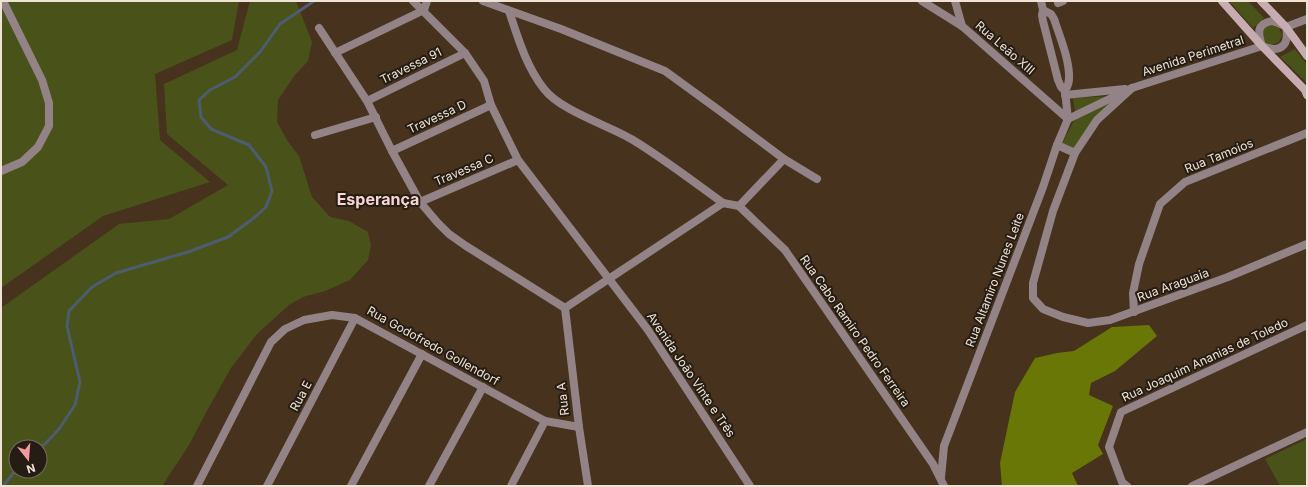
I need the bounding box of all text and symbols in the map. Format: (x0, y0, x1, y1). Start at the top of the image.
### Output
street label: Rua Leão XIII (972, 18, 1038, 78)
street label: Avenida Perimetral (1140, 32, 1246, 79)
street label: Travessa 91 (377, 44, 444, 87)
street label: Travessa D (405, 96, 469, 137)
street label: Rua Tamoios (1182, 135, 1255, 176)
street label: Travessa C (432, 150, 496, 189)
district label: Esperança (337, 189, 419, 209)
street label: Rua Altamiro Nunes Leite (962, 210, 1027, 349)
street label: Rua Cabo Ramiro Pedro Ferreira (797, 252, 914, 409)
street label: Rua Araguaia (1135, 265, 1211, 304)
street label: Rua Godofredo Gollendorf (364, 303, 503, 389)
street label: Avenida João Vinte e Três (644, 309, 739, 440)
street label: Rua Joaquim Ananias de Toledo (1119, 314, 1290, 405)
street label: Rua E (286, 378, 315, 413)
street label: Rua A (553, 382, 572, 416)
north arrow (8, 439, 48, 479)
text: N (25, 461, 37, 476)

